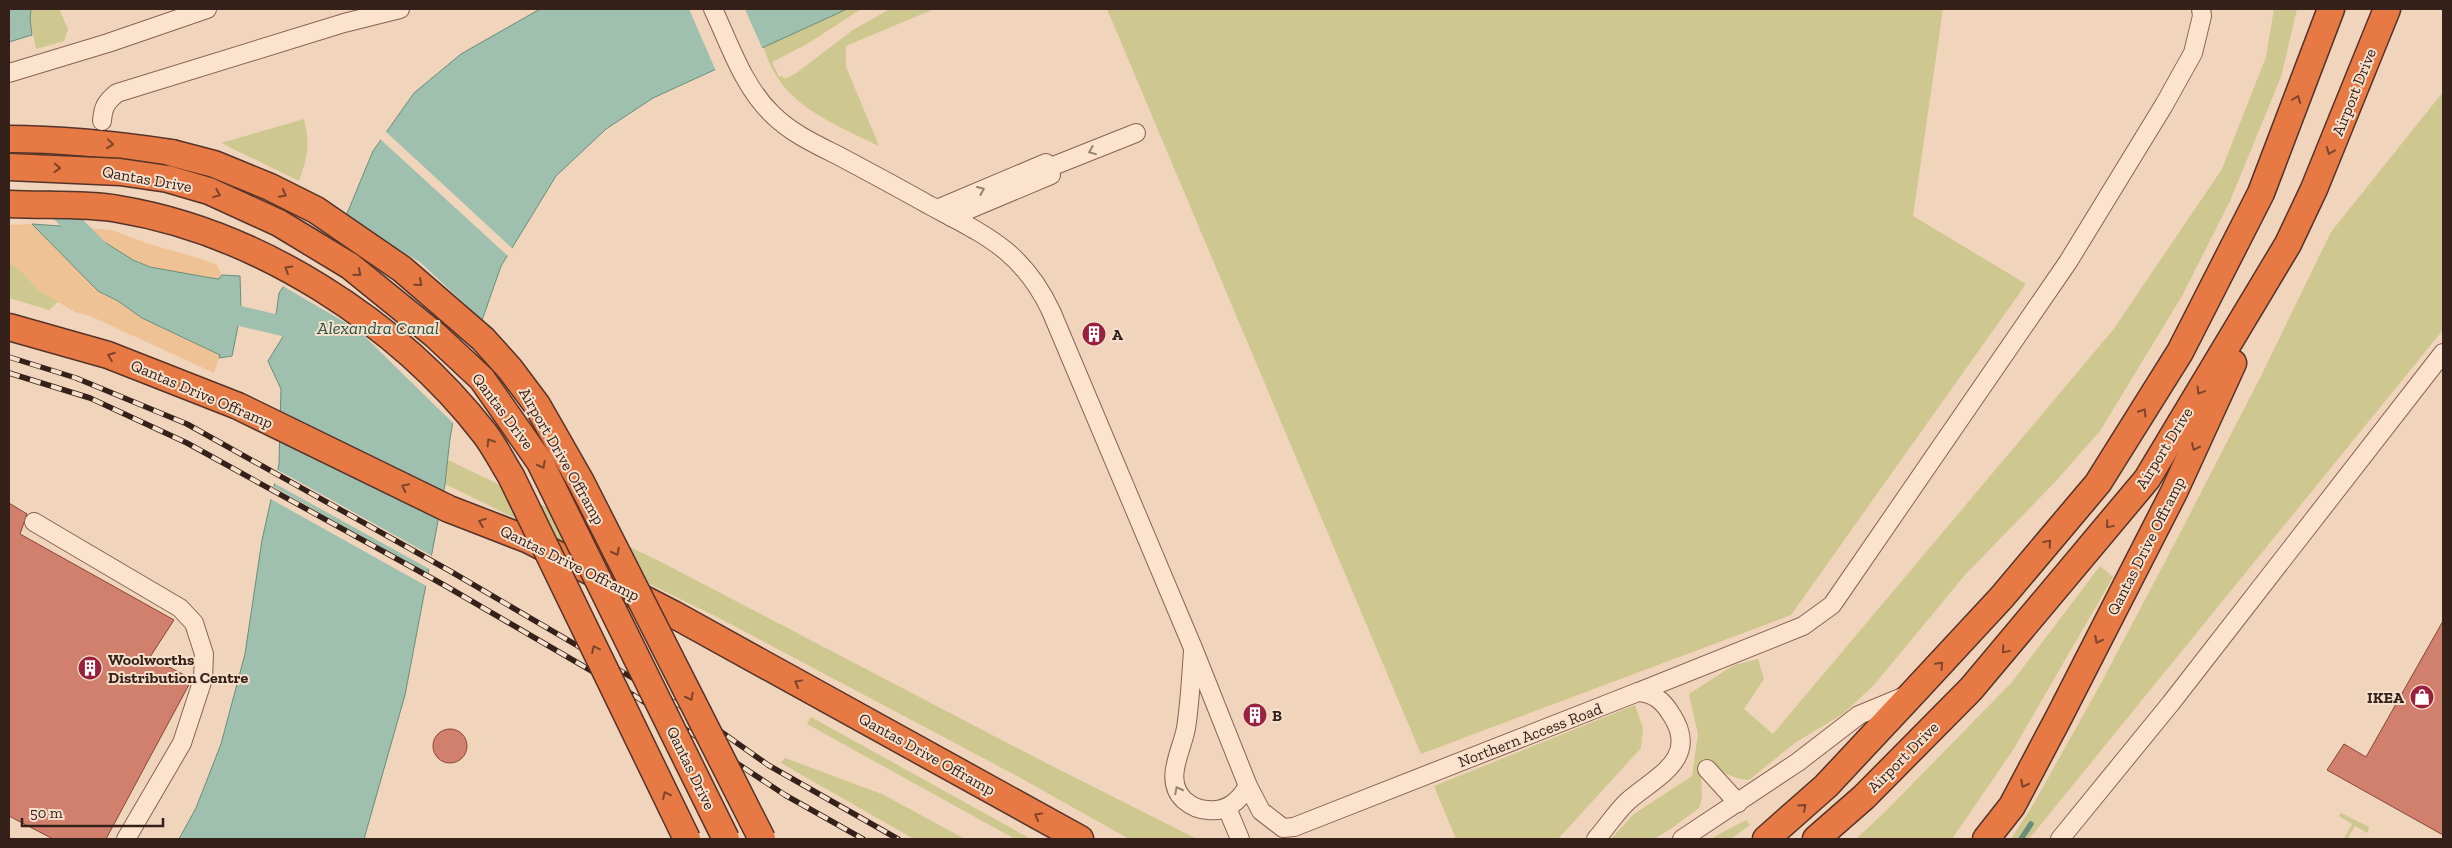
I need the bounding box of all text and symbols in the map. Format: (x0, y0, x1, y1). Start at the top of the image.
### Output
street label: Airport Drive (2328, 46, 2380, 138)
one-way arrow (2291, 95, 2301, 103)
one-way arrow (106, 138, 114, 149)
one-way arrow (1088, 144, 1097, 155)
one-way arrow (2325, 146, 2336, 155)
street label: Qantas Drive (101, 162, 193, 196)
one-way arrow (54, 163, 62, 174)
one-way arrow (976, 186, 985, 197)
one-way arrow (212, 188, 221, 198)
one-way arrow (278, 188, 287, 198)
one-way arrow (284, 266, 293, 276)
one-way arrow (353, 268, 362, 277)
one-way arrow (413, 278, 422, 287)
water label: Alexandra Canal (316, 317, 439, 339)
building icon: A (1081, 321, 1107, 347)
place label: A (1112, 325, 1123, 344)
one-way arrow (107, 352, 116, 362)
street label: Qantas Drive Offramp (128, 355, 276, 433)
street label: Qantas Drive (468, 369, 538, 453)
street label: Airport Drive Offramp (515, 384, 609, 528)
one-way arrow (2196, 385, 2206, 394)
street label: Airport Drive (2131, 404, 2197, 492)
one-way arrow (2136, 408, 2146, 417)
one-way arrow (486, 438, 496, 447)
one-way arrow (2190, 442, 2201, 451)
one-way arrow (535, 460, 545, 469)
street label: Qantas Drive Offramp (2103, 473, 2189, 618)
one-way arrow (401, 483, 410, 493)
one-way arrow (478, 517, 487, 528)
one-way arrow (2106, 519, 2115, 528)
street label: Qantas Drive Offramp (497, 521, 643, 605)
one-way arrow (2042, 540, 2051, 549)
one-way arrow (610, 547, 620, 556)
one-way arrow (2094, 634, 2104, 643)
one-way arrow (2001, 644, 2010, 653)
one-way arrow (591, 645, 601, 654)
place label: Woolworths Distribution Centre (108, 650, 249, 687)
building icon: Woolworths Distribution Centre (77, 655, 103, 681)
one-way arrow (1934, 661, 1943, 670)
one-way arrow (794, 679, 803, 689)
shop icon: IKEA (2409, 684, 2435, 710)
place label: IKEA (2367, 688, 2404, 707)
one-way arrow (684, 692, 694, 701)
street label: Northern Access Road (1455, 699, 1605, 771)
building icon: B (1242, 702, 1268, 728)
place label: B (1272, 706, 1282, 725)
street label: Qantas Drive Offramp (856, 709, 999, 799)
street label: Airport Drive (1864, 718, 1942, 796)
street label: Qantas Drive (663, 723, 719, 813)
one-way arrow (2020, 779, 2030, 788)
one-way arrow (1174, 787, 1184, 796)
one-way arrow (661, 791, 672, 800)
scale bar (22, 796, 164, 828)
text: 50 m (30, 804, 63, 822)
one-way arrow (1797, 804, 1806, 813)
one-way arrow (1034, 812, 1043, 822)

